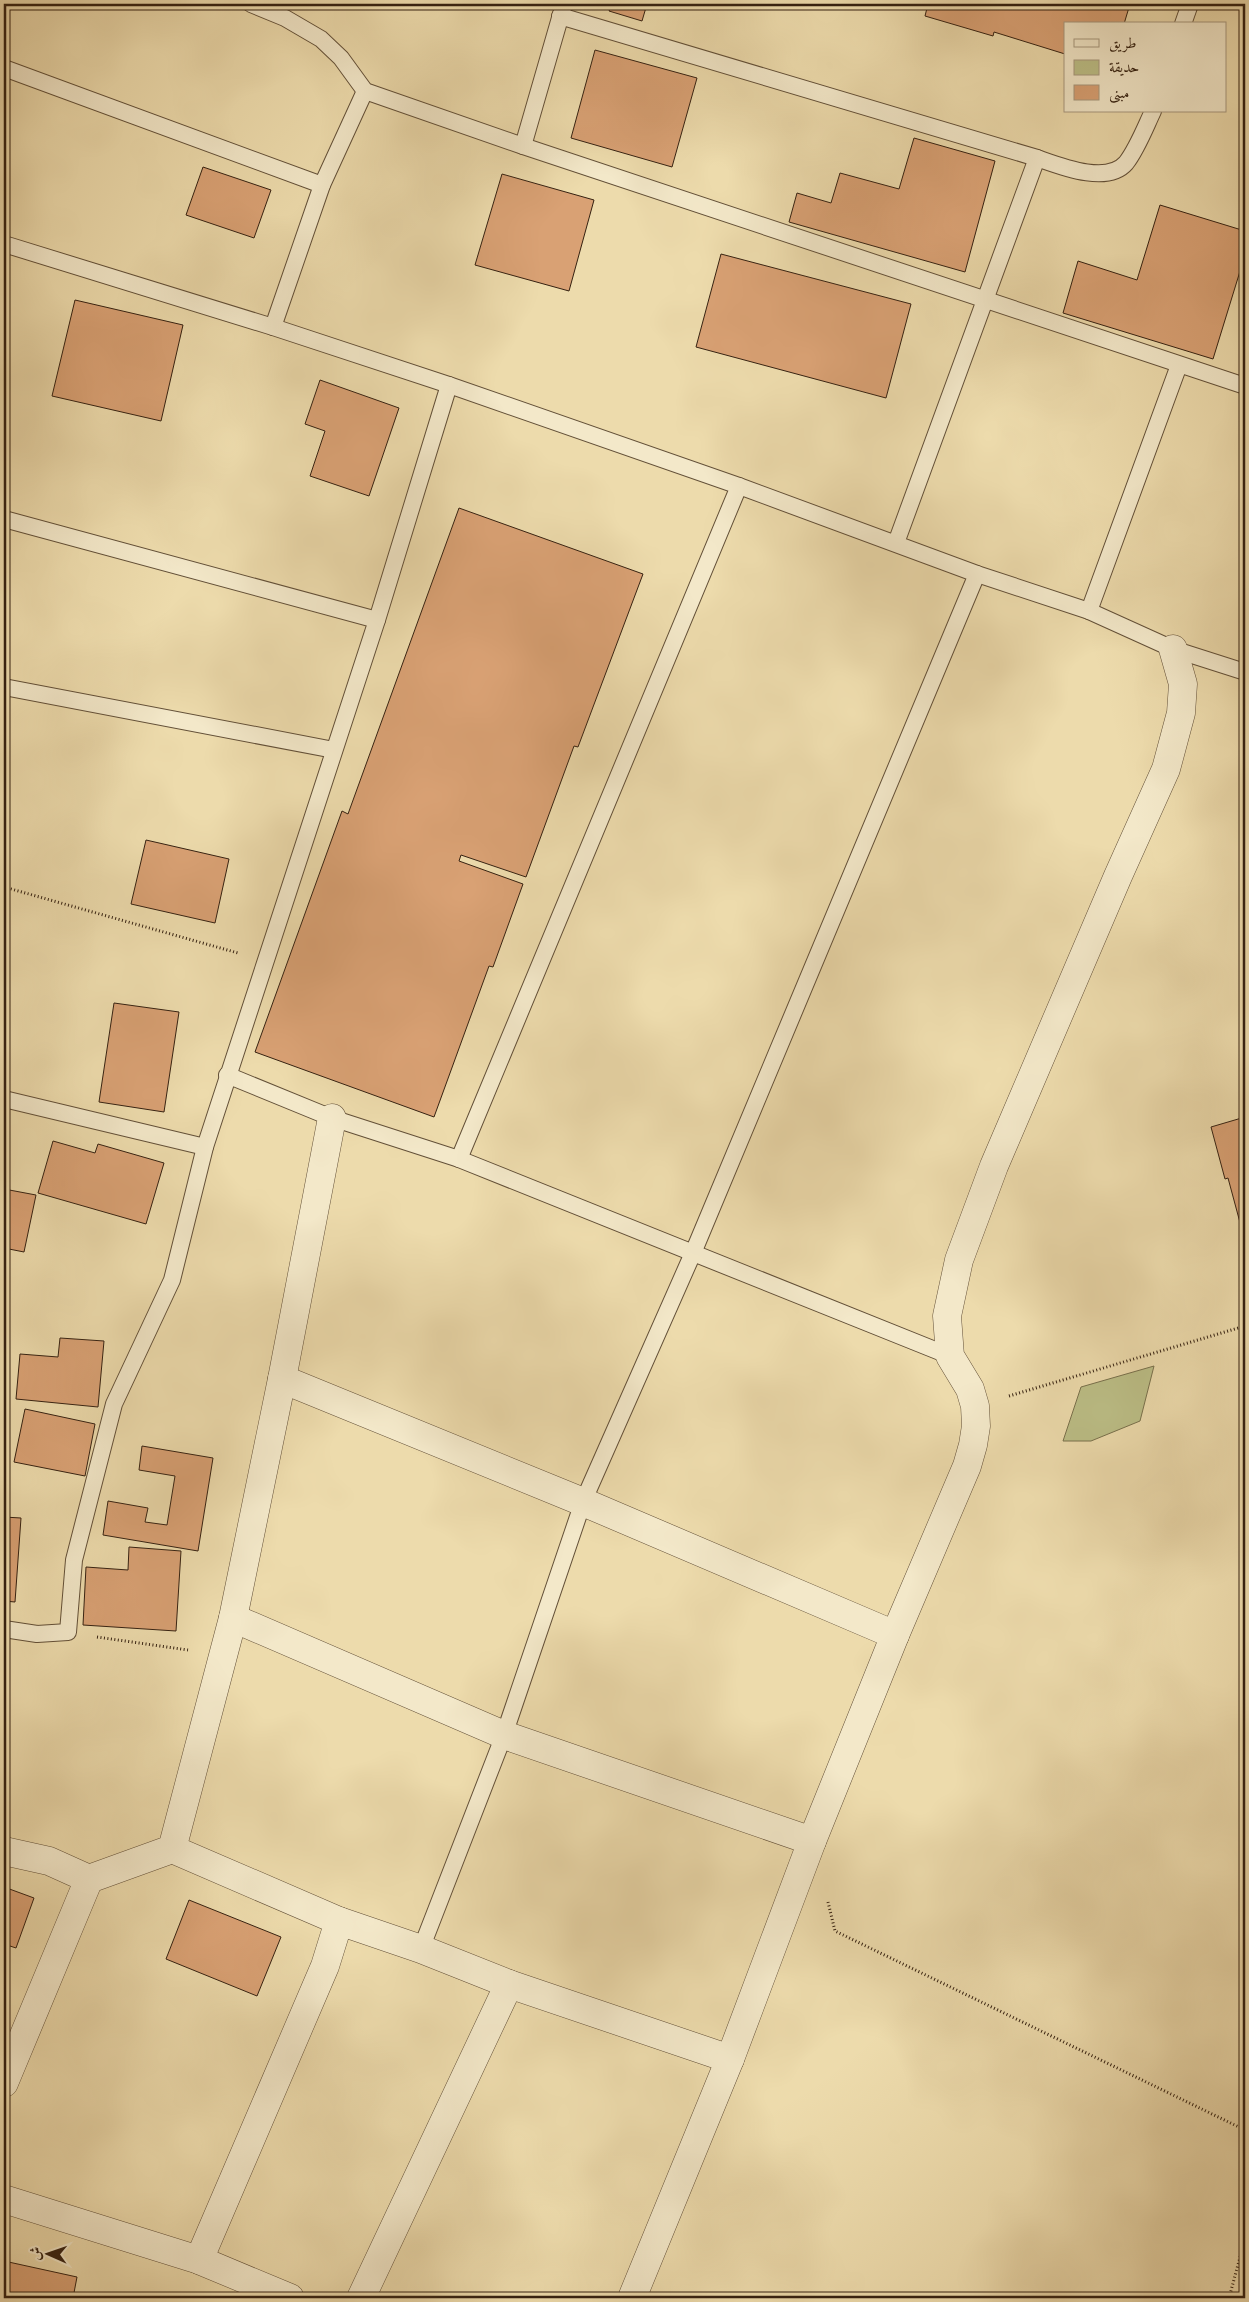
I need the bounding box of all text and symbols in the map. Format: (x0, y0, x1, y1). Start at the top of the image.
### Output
legend (1064, 22, 1226, 112)
text: طريق (1109, 34, 1136, 53)
text: حديقة (1109, 58, 1139, 77)
text: مبنى (1109, 84, 1129, 104)
north arrow (22, 2230, 72, 2280)
text: ش (27, 2246, 45, 2261)

